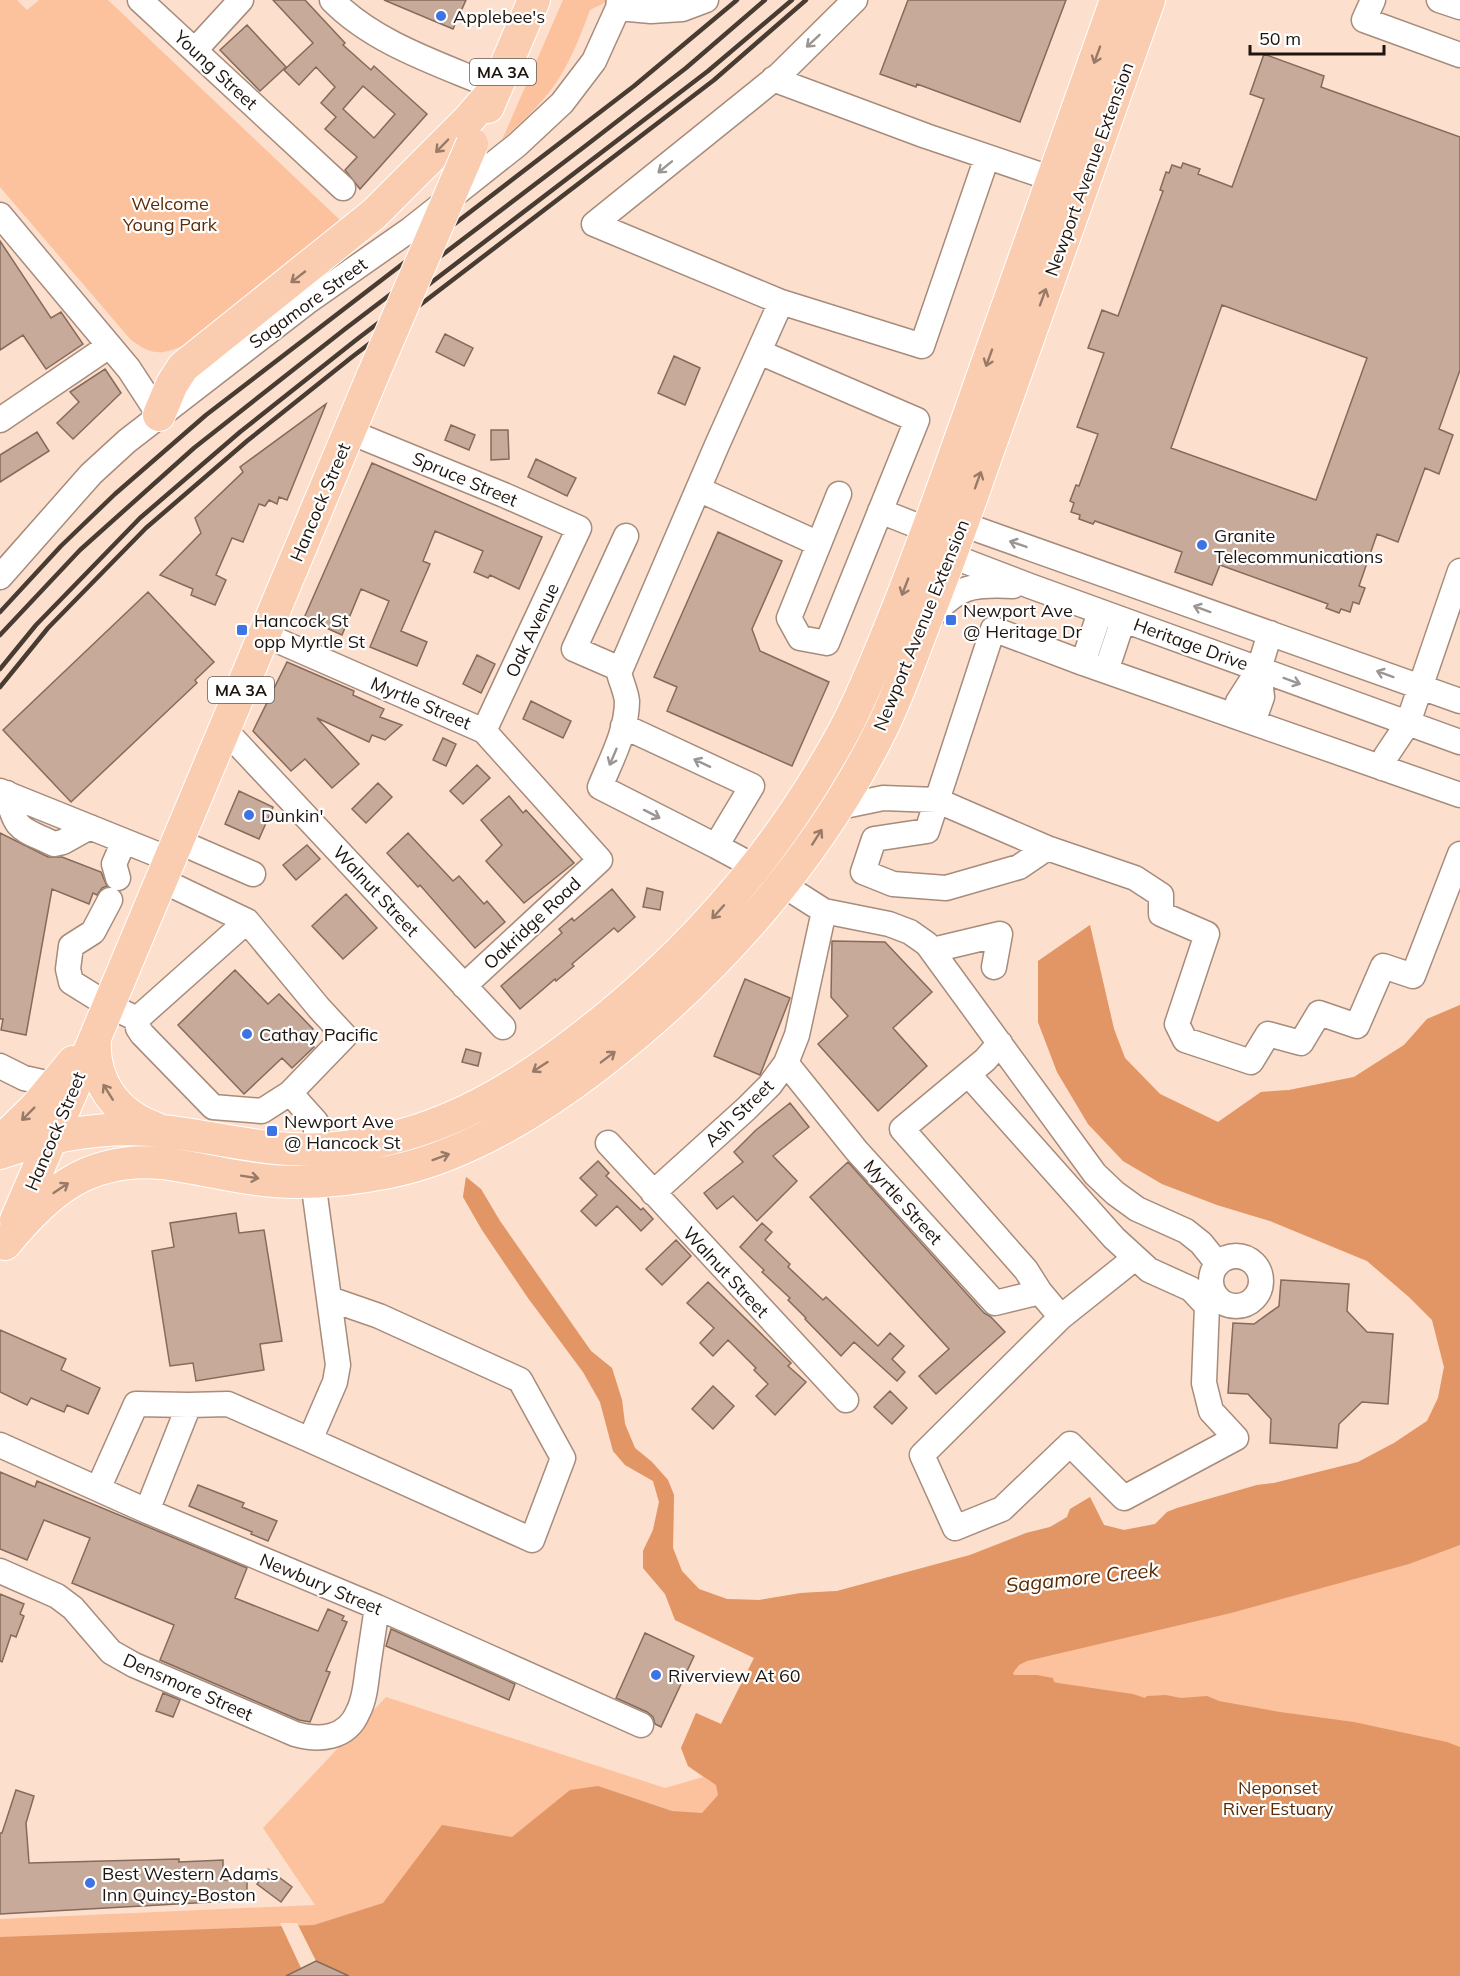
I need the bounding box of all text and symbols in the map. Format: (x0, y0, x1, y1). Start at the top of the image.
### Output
place label: Applebee's (453, 5, 545, 28)
marker: Applebee's (434, 9, 448, 23)
scale bar (1250, 18, 1384, 56)
street label: Young Street (169, 25, 263, 115)
text: 50 m (1259, 27, 1301, 50)
one-way arrow (806, 34, 821, 48)
one-way arrow (1090, 45, 1101, 64)
road number: MA 3A (470, 59, 536, 85)
street label: Newport Avenue Extension (1040, 59, 1138, 279)
one-way arrow (435, 138, 449, 153)
one-way arrow (657, 160, 673, 173)
park label: Welcome Young Park (122, 192, 218, 236)
street label: Sagamore Street (244, 252, 372, 354)
one-way arrow (290, 270, 306, 283)
one-way arrow (1039, 288, 1050, 306)
one-way arrow (983, 348, 994, 367)
street label: Hancock Street (285, 439, 355, 565)
street label: Spruce Street (409, 447, 521, 511)
one-way arrow (973, 471, 984, 490)
street label: Newport Avenue Extension (868, 516, 974, 734)
place label: Granite Telecommunications (1214, 524, 1383, 568)
one-way arrow (1009, 537, 1028, 548)
marker: Granite Telecommunications (1195, 538, 1209, 552)
one-way arrow (899, 578, 910, 596)
street label: Oak Avenue (500, 579, 564, 681)
place label: Newport Ave @ Heritage Dr (963, 599, 1082, 643)
one-way arrow (1193, 602, 1211, 613)
place label: Hancock St opp Myrtle St (254, 609, 365, 653)
marker: Newport Ave @ Heritage Dr (944, 613, 958, 627)
street label: Heritage Drive (1131, 613, 1251, 675)
marker: Hancock St opp Myrtle St (235, 623, 249, 637)
one-way arrow (1376, 668, 1395, 679)
street label: Myrtle Street (367, 672, 475, 734)
road number: MA 3A (208, 677, 274, 703)
one-way arrow (1282, 677, 1301, 688)
one-way arrow (606, 748, 618, 766)
one-way arrow (694, 757, 712, 769)
place label: Dunkin' (261, 804, 323, 827)
marker: Dunkin' (242, 808, 256, 822)
one-way arrow (643, 808, 661, 820)
one-way arrow (811, 828, 824, 845)
street label: Walnut Street (328, 841, 424, 941)
street label: Oakridge Road (478, 872, 586, 974)
one-way arrow (711, 904, 725, 919)
place label: Cathay Pacific (259, 1023, 378, 1046)
marker: Cathay Pacific (240, 1027, 254, 1041)
one-way arrow (600, 1051, 616, 1064)
one-way arrow (532, 1061, 549, 1073)
street label: Hancock Street (20, 1068, 90, 1194)
street label: Ash Street (700, 1074, 778, 1152)
one-way arrow (101, 1084, 113, 1101)
one-way arrow (21, 1107, 36, 1122)
place label: Newport Ave @ Hancock St (284, 1110, 401, 1154)
marker: Newport Ave @ Hancock St (265, 1124, 279, 1138)
one-way arrow (431, 1150, 450, 1161)
street label: Myrtle Street (859, 1155, 947, 1249)
one-way arrow (239, 1172, 259, 1183)
one-way arrow (52, 1181, 69, 1193)
street label: Walnut Street (678, 1222, 774, 1322)
street label: Newbury Street (256, 1548, 386, 1620)
water label: Sagamore Creek (1004, 1556, 1160, 1597)
street label: Densmore Street (120, 1648, 256, 1726)
place label: Riverview At 60 (668, 1664, 801, 1687)
marker: Riverview At 60 (649, 1668, 663, 1682)
park label: Neponset River Estuary (1223, 1776, 1334, 1820)
place label: Best Western Adams Inn Quincy-Boston (102, 1862, 279, 1906)
marker: Best Western Adams Inn Quincy-Boston (83, 1876, 97, 1890)

